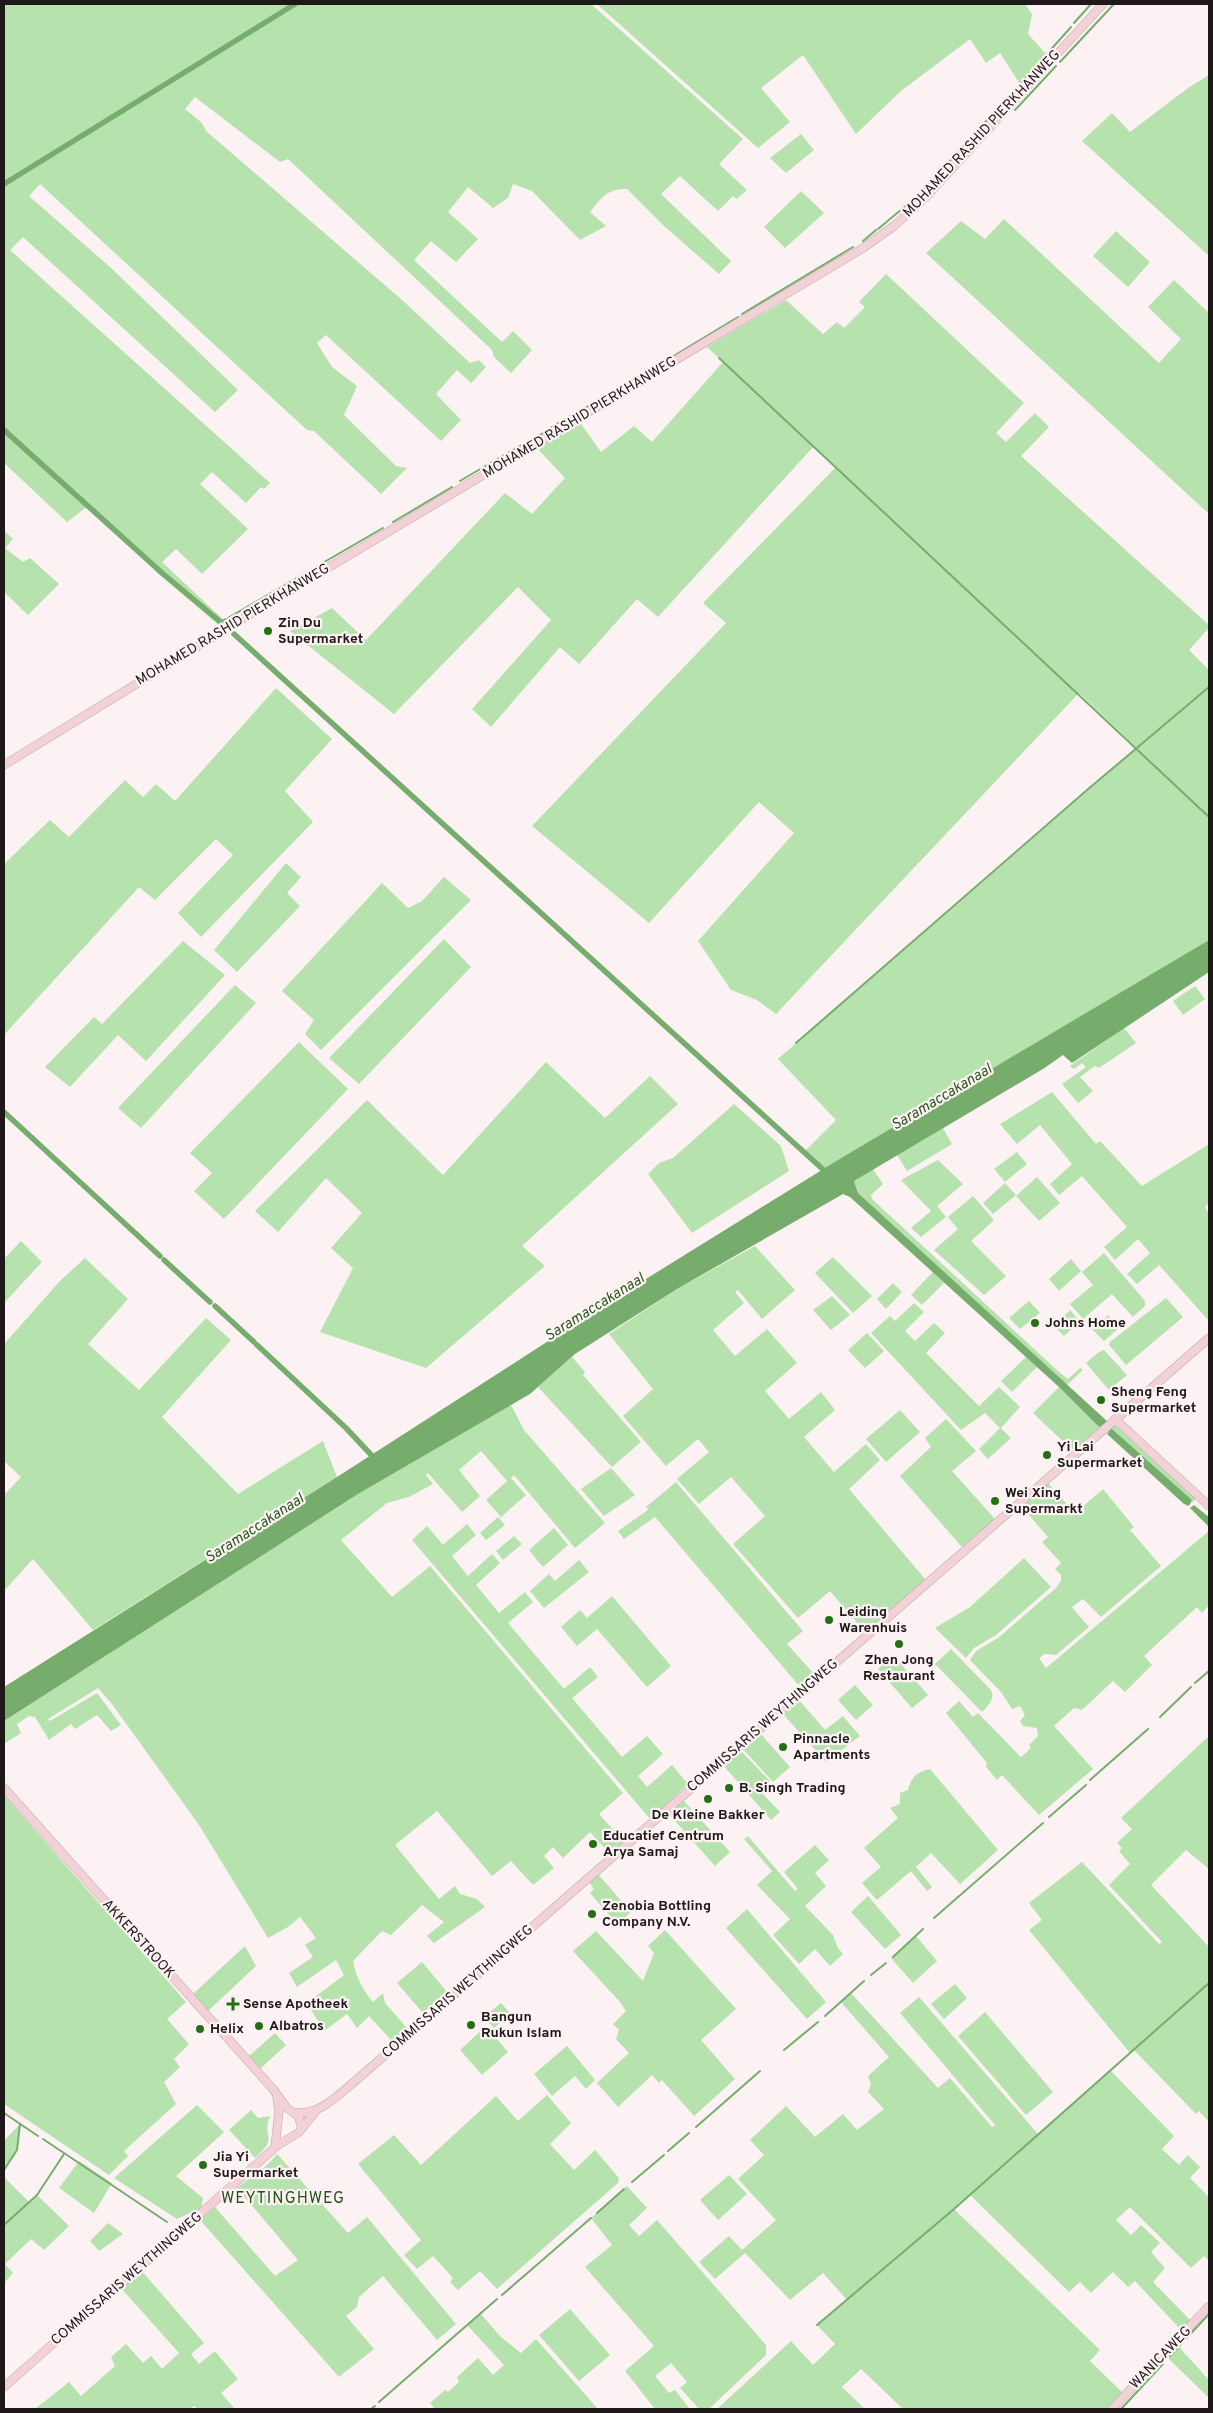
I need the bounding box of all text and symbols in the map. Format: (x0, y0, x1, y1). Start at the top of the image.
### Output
street label: MOHAMED RASHID PIERKHANWEG (900, 47, 1064, 221)
street label: MOHAMED RASHID PIERKHANWEG (480, 353, 680, 483)
street label: MOHAMED RASHID PIERKHANWEG (133, 560, 333, 690)
place label: Zin Du Supermarket (278, 615, 363, 648)
marker: Zin Du Supermarket (262, 625, 274, 637)
water label: Saramaccakanaal (888, 1060, 997, 1135)
water label: Saramaccakanaal (542, 1269, 649, 1346)
place label: Johns Home (1045, 1315, 1126, 1332)
marker: Johns Home (1029, 1317, 1041, 1329)
place label: Sheng Feng Supermarket (1111, 1384, 1196, 1417)
marker: Sheng Feng Supermarket (1095, 1394, 1107, 1406)
place label: Yi Lai Supermarket (1057, 1439, 1142, 1472)
marker: Yi Lai Supermarket (1041, 1449, 1053, 1461)
place label: Wei Xing Supermarkt (1005, 1485, 1083, 1518)
water label: Saramaccakanaal (202, 1489, 309, 1568)
marker: Wei Xing Supermarkt (989, 1495, 1001, 1507)
place label: Leiding Warenhuis (839, 1604, 907, 1637)
marker: Leiding Warenhuis (823, 1614, 835, 1626)
marker: Zhen Jong Restaurant (893, 1638, 905, 1650)
place label: Zhen Jong Restaurant (863, 1652, 935, 1685)
street label: COMMISSARIS WEYTHINGWEG (684, 1656, 842, 1796)
place label: Pinnacle Apartments (793, 1731, 871, 1764)
marker: Pinnacle Apartments (777, 1741, 789, 1753)
place label: B. Singh Trading (739, 1780, 846, 1797)
marker: B. Singh Trading (723, 1782, 735, 1794)
marker: De Kleine Bakker (702, 1793, 714, 1805)
place label: De Kleine Bakker (652, 1807, 765, 1824)
place label: Educatief Centrum Arya Samaj (603, 1828, 724, 1861)
marker: Educatief Centrum Arya Samaj (587, 1838, 599, 1850)
street label: AKKERSTROOK (98, 1896, 178, 1982)
place label: Zenobia Bottling Company N.V. (602, 1898, 711, 1931)
marker: Zenobia Bottling Company N.V. (586, 1908, 598, 1920)
street label: COMMISSARIS WEYTHINGWEG (379, 1922, 537, 2062)
place label: Sense Apotheek (243, 1996, 348, 2013)
marker: Sense Apotheek (227, 1998, 239, 2010)
place label: Bangun Rukun Islam (481, 2009, 562, 2042)
place label: Albatros (269, 2018, 324, 2035)
marker: Bangun Rukun Islam (465, 2019, 477, 2031)
marker: Albatros (253, 2020, 265, 2032)
place label: Helix (210, 2021, 244, 2038)
marker: Helix (194, 2023, 206, 2035)
place label: Jia Yi Supermarket (213, 2149, 298, 2182)
marker: Jia Yi Supermarket (197, 2159, 209, 2171)
district label: WEYTINGHWEG (221, 2189, 345, 2209)
street label: COMMISSARIS WEYTHINGWEG (48, 2209, 206, 2349)
street label: WANICAWEG (1127, 2323, 1195, 2393)

